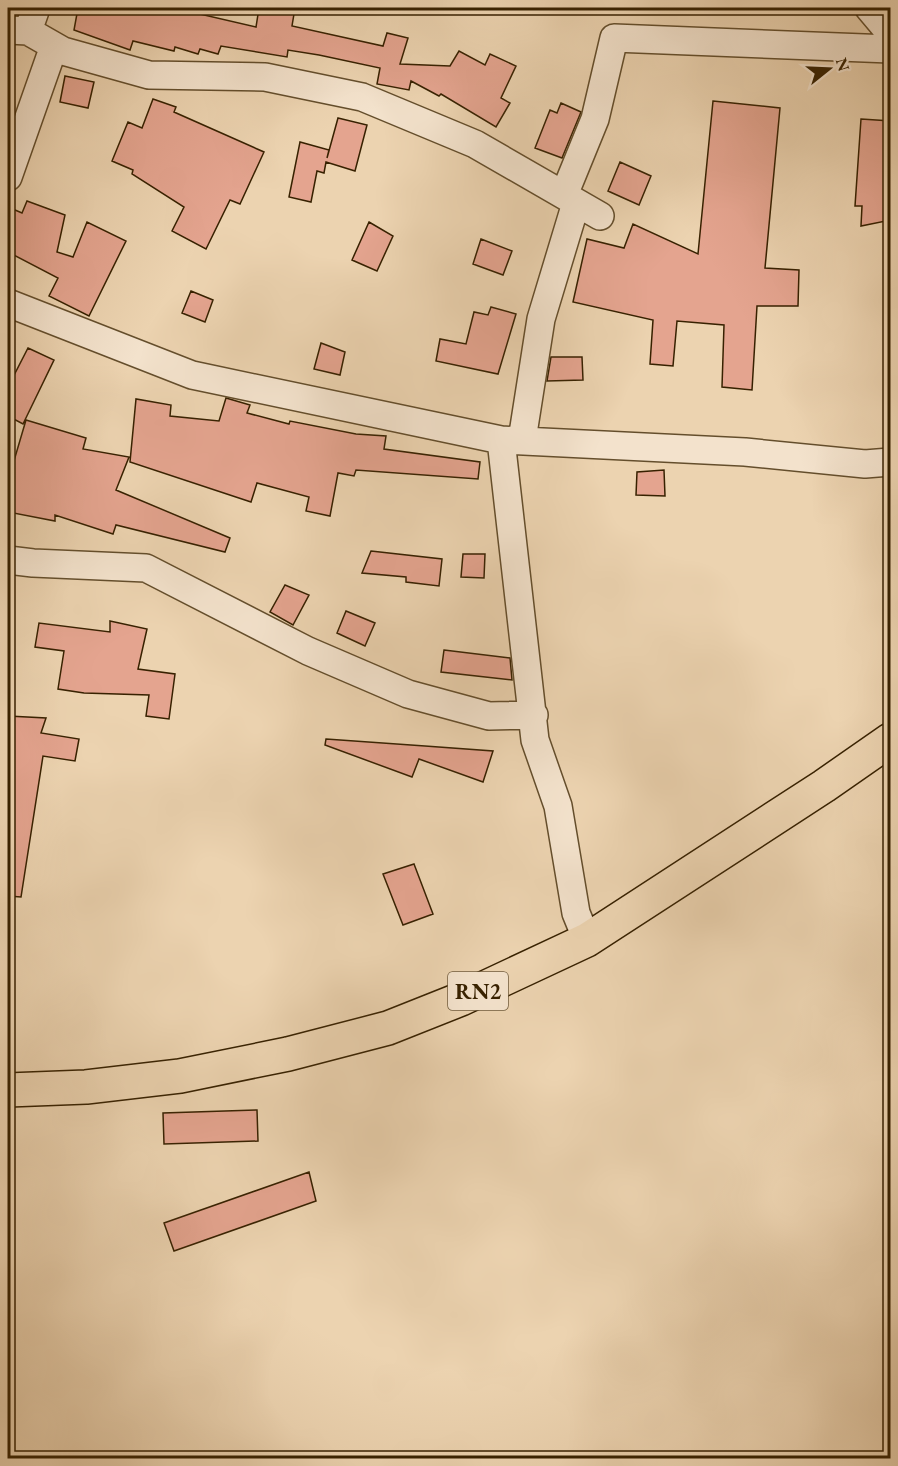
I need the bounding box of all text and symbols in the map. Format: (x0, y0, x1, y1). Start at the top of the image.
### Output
north arrow (799, 39, 859, 99)
text: N (831, 55, 855, 74)
road number: RN2 (448, 972, 508, 1010)

